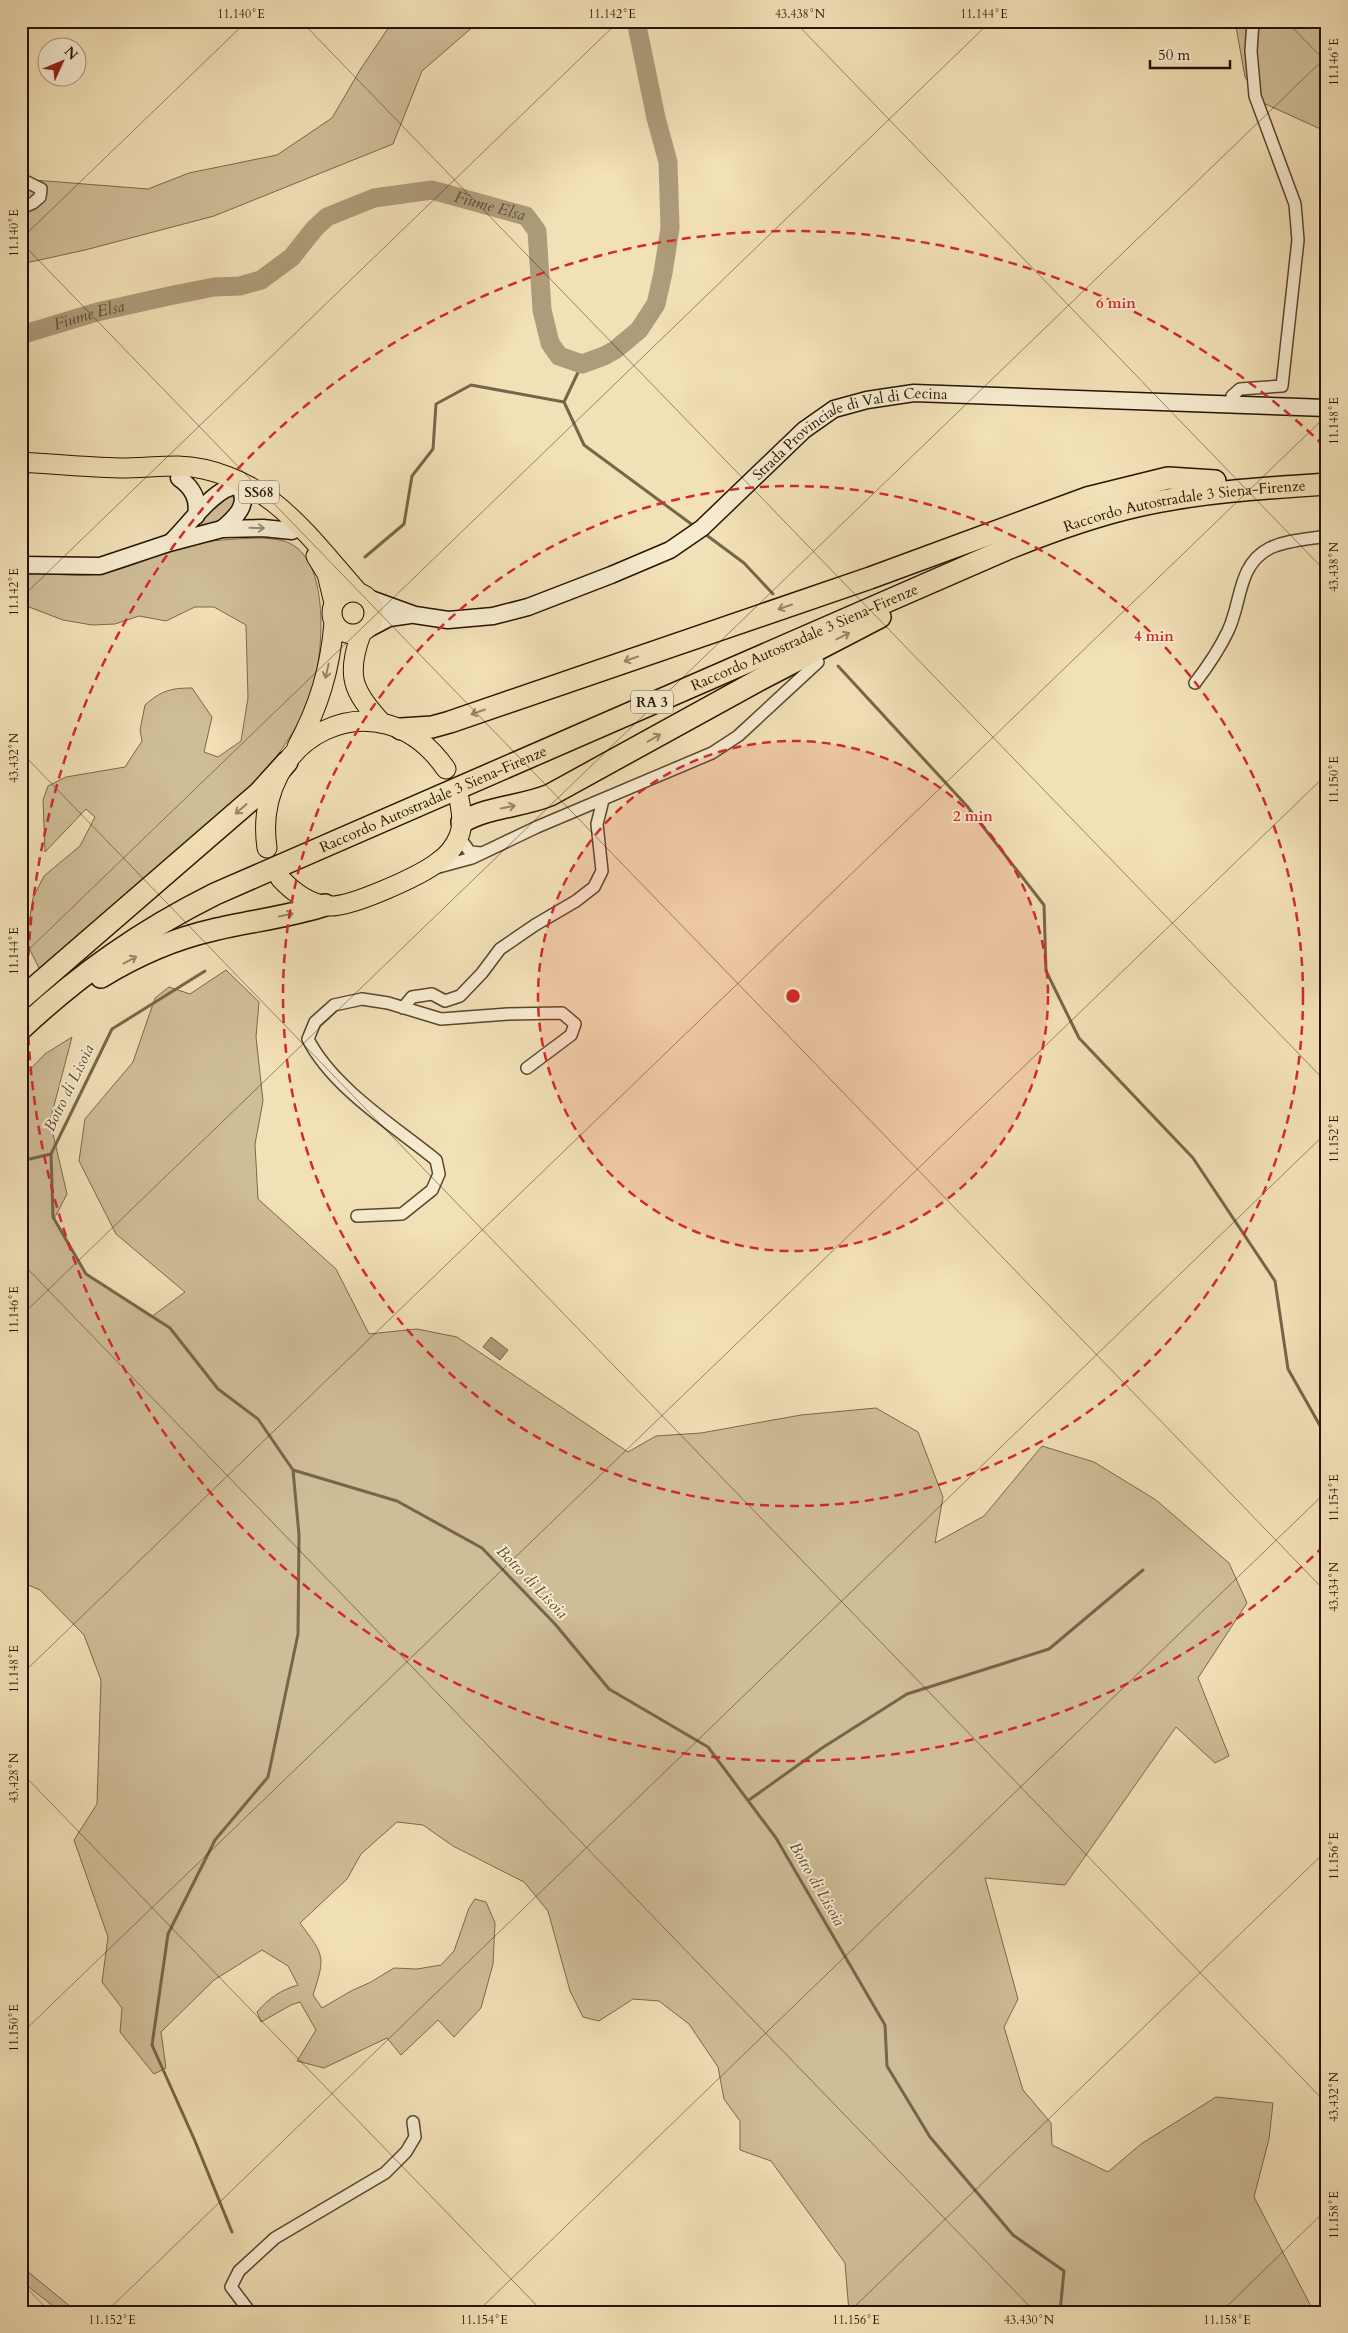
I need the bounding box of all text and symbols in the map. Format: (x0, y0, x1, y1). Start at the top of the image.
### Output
text: 11.140°E (217, 6, 265, 22)
text: 11.142°E (588, 6, 636, 22)
text: 43.438°N (775, 6, 826, 22)
text: 11.144°E (960, 6, 1008, 22)
north arrow (38, 38, 88, 88)
scale bar (1150, 38, 1230, 70)
text: 11.146°E (1326, 38, 1342, 86)
text: N (60, 42, 82, 64)
text: 50 m (1158, 45, 1190, 65)
water label: Fiume Elsa (452, 186, 528, 226)
text: 11.140°E (6, 209, 22, 257)
text: 6 min (1096, 293, 1136, 313)
water label: Fiume Elsa (51, 295, 127, 335)
street label: Strada Provinciale di Val di Cecina (748, 383, 949, 484)
text: 11.148°E (1326, 397, 1342, 445)
street label: Raccordo Autostradale 3 Siena-Firenze (1061, 475, 1306, 537)
road number: SS68 (239, 481, 279, 504)
one-way arrow (248, 523, 265, 533)
text: 43.438°N (1326, 541, 1342, 592)
text: 11.142°E (6, 568, 22, 616)
street label: Raccordo Autostradale 3 Siena-Firenze (688, 579, 921, 696)
one-way arrow (777, 602, 793, 612)
text: 4 min (1134, 626, 1174, 646)
one-way arrow (836, 631, 851, 641)
one-way arrow (624, 655, 640, 664)
one-way arrow (322, 662, 331, 678)
road number: RA 3 (631, 690, 673, 714)
one-way arrow (471, 708, 486, 717)
text: 43.432°N (6, 732, 22, 783)
one-way arrow (646, 732, 661, 742)
street label: Raccordo Autostradale 3 Siena-Firenze (316, 741, 550, 857)
text: 11.150°E (1326, 756, 1342, 804)
one-way arrow (500, 801, 516, 811)
one-way arrow (235, 803, 248, 814)
text: 2 min (953, 806, 993, 826)
one-way arrow (277, 910, 293, 919)
text: 11.144°E (6, 927, 22, 975)
one-way arrow (122, 954, 137, 964)
centre of rings (784, 987, 802, 1005)
water label: Botro di Lisoia (38, 1041, 100, 1135)
text: 11.152°E (1326, 1115, 1342, 1163)
text: 11.146°E (6, 1286, 22, 1334)
text: 11.154°E (1326, 1474, 1342, 1522)
water label: Botro di Lisoia (491, 1541, 573, 1623)
text: 43.434°N (1326, 1561, 1342, 1612)
text: 11.148°E (6, 1645, 22, 1693)
text: 43.428°N (6, 1752, 22, 1803)
text: 11.156°E (1326, 1832, 1342, 1880)
water label: Botro di Lisoia (784, 1838, 850, 1930)
text: 11.150°E (6, 2004, 22, 2052)
text: 43.432°N (1326, 2071, 1342, 2122)
text: 11.158°E (1326, 2191, 1342, 2239)
text: 11.152°E (88, 2312, 136, 2328)
text: 11.154°E (460, 2312, 508, 2328)
text: 11.156°E (832, 2312, 880, 2328)
text: 43.430°N (1004, 2312, 1055, 2328)
text: 11.158°E (1203, 2312, 1251, 2328)

